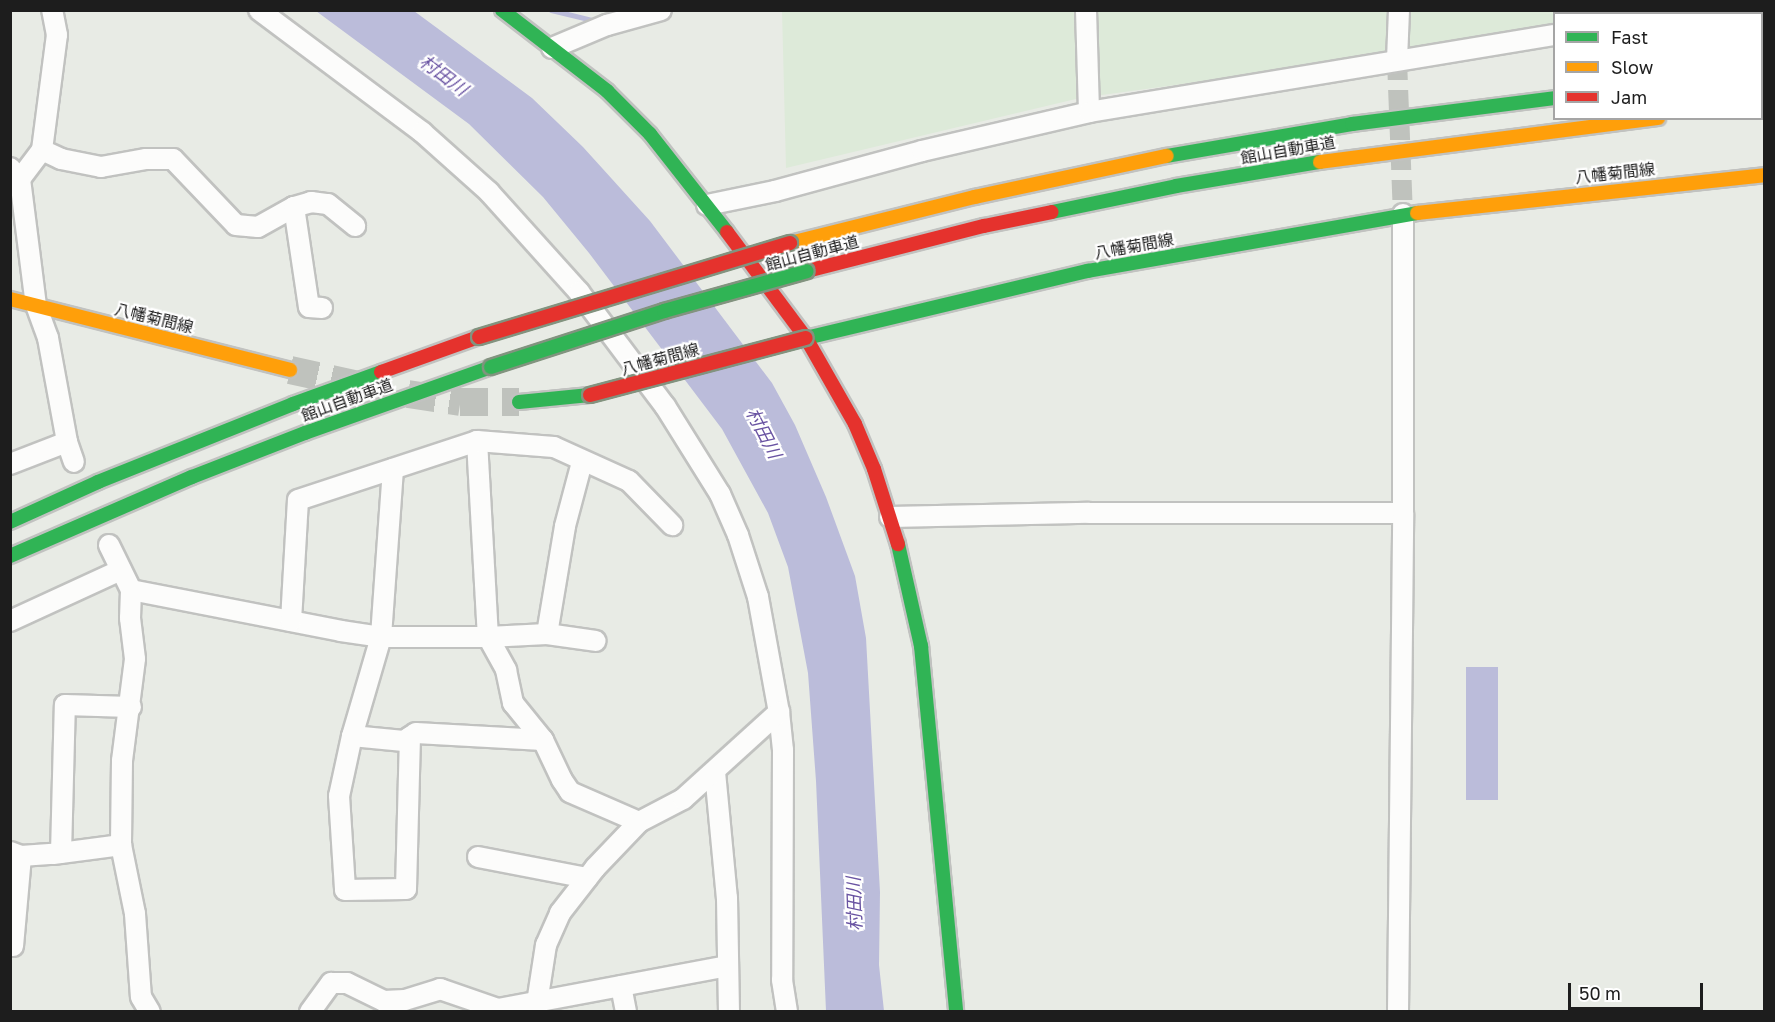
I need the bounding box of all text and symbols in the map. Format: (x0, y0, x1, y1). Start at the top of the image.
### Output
legend (1553, 12, 1763, 120)
text: Fast (1611, 26, 1648, 48)
water label: 村田川 (416, 50, 472, 100)
text: Slow (1611, 56, 1653, 78)
text: Jam (1611, 86, 1647, 108)
street label: 館山自動車道 (1239, 132, 1337, 168)
street label: 八幡菊間線 (1574, 159, 1656, 187)
street label: 八幡菊間線 (1093, 230, 1175, 262)
street label: 館山自動車道 (763, 231, 861, 275)
street label: 八幡菊間線 (113, 299, 195, 337)
street label: 八幡菊間線 (619, 339, 701, 379)
street label: 館山自動車道 (299, 375, 395, 425)
water label: 村田川 (742, 404, 786, 462)
water label: 村田川 (842, 877, 866, 931)
scale bar (1571, 971, 1706, 1009)
text: 50 m (1579, 982, 1621, 1004)

